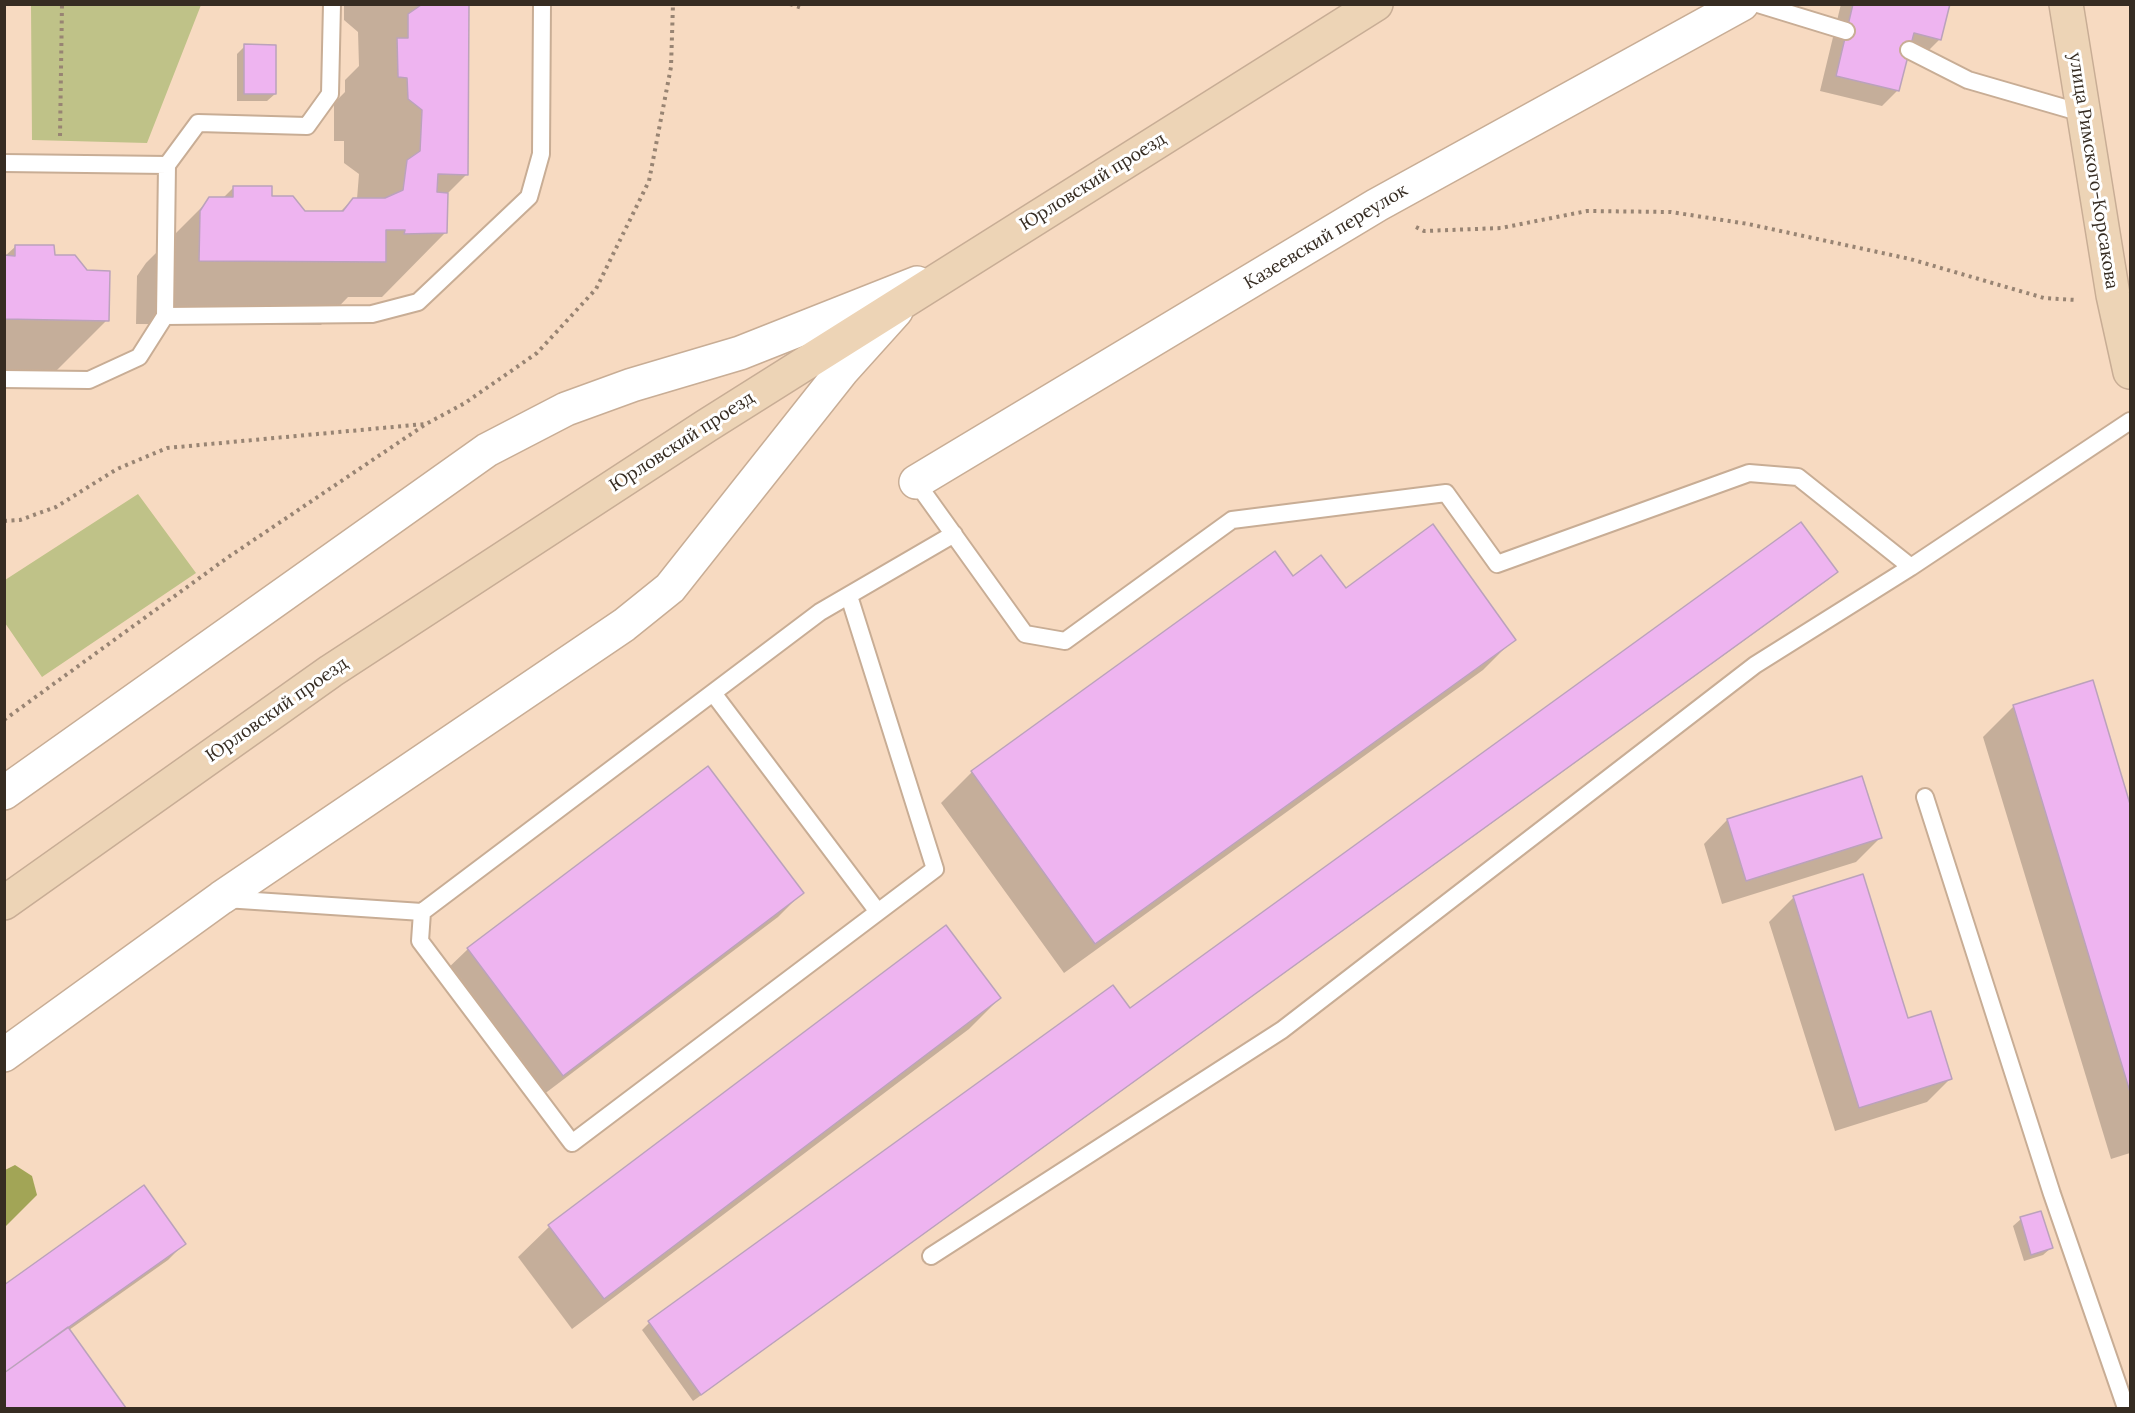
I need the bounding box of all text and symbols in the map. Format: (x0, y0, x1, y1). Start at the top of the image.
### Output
street label: улица Римского-Корсакова (2064, 51, 2122, 291)
street label: Юрловский проезд (1016, 128, 1170, 236)
street label: Казеевский переулок (1240, 180, 1412, 294)
street label: Юрловский проезд (606, 387, 758, 497)
street label: Юрловский проезд (202, 653, 352, 767)

